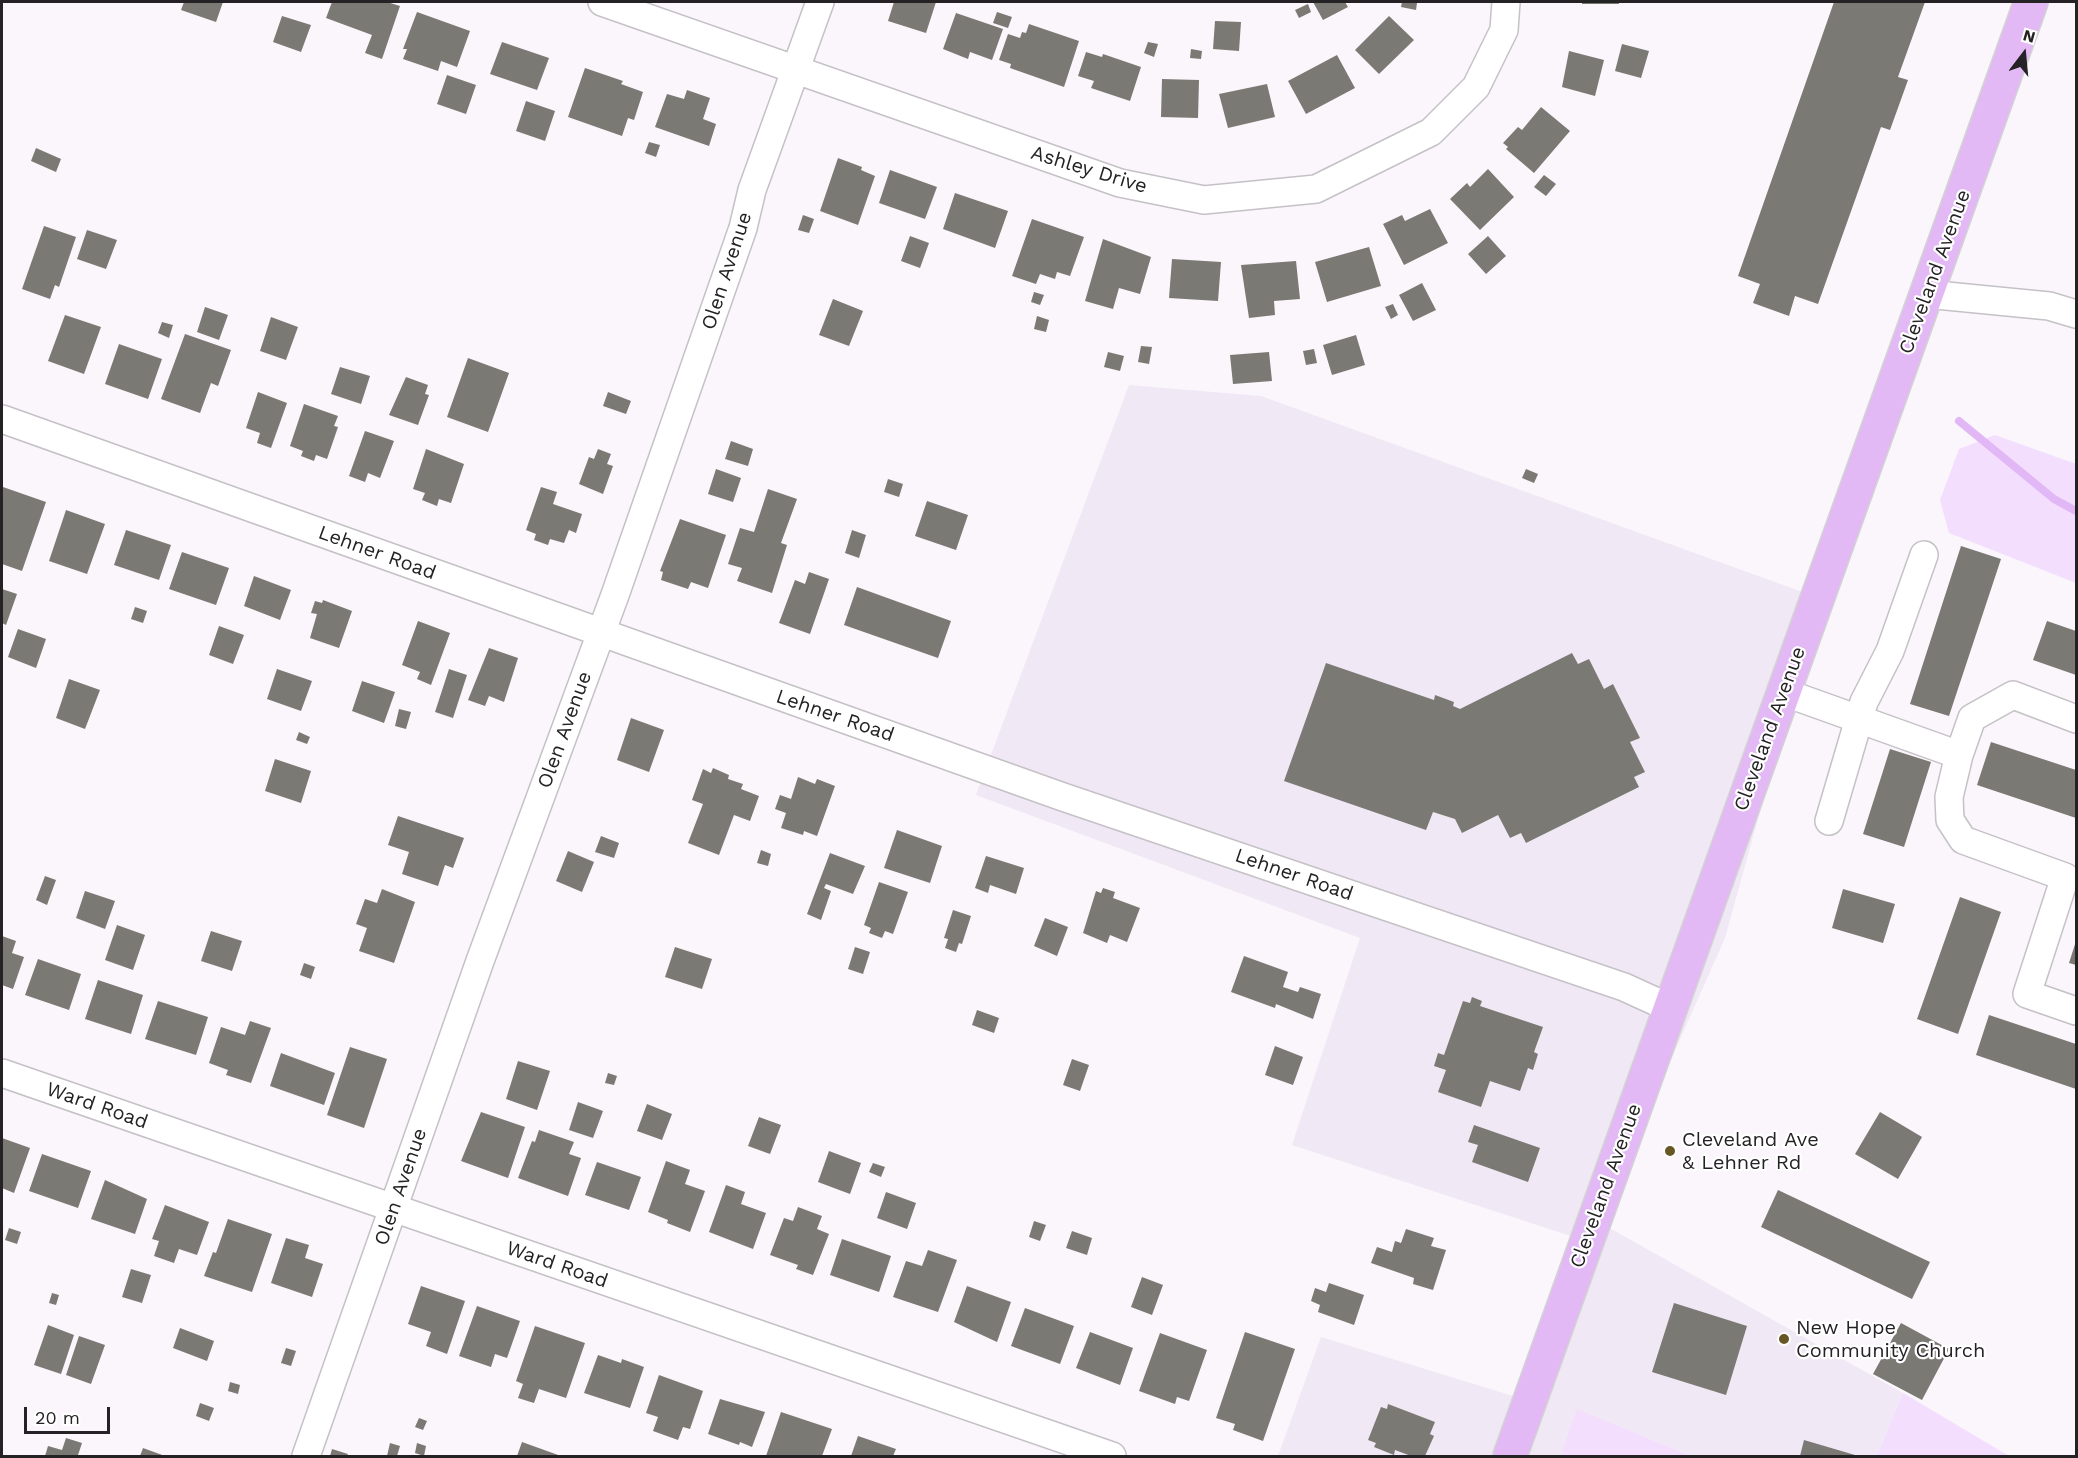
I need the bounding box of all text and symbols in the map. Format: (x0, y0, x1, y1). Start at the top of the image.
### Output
north arrow (1994, 24, 2054, 84)
text: N (2021, 25, 2037, 47)
street label: Ashley Drive (1028, 141, 1150, 199)
street label: Cleveland Avenue (1894, 187, 1976, 357)
street label: Olen Avenue (697, 209, 757, 333)
street label: Lehner Road (315, 521, 439, 585)
street label: Cleveland Avenue (1729, 644, 1811, 814)
street label: Olen Avenue (533, 668, 597, 792)
street label: Lehner Road (773, 685, 897, 747)
street label: Lehner Road (1232, 844, 1356, 906)
street label: Ward Road (43, 1077, 151, 1135)
street label: Cleveland Avenue (1565, 1101, 1647, 1271)
street label: Olen Avenue (370, 1125, 432, 1249)
place label: Cleveland Ave & Lehner Rd (1682, 1128, 1819, 1175)
marker: Cleveland Ave & Lehner Rd (1663, 1144, 1677, 1158)
street label: Ward Road (503, 1236, 611, 1294)
place label: New Hope Community Church (1796, 1316, 1985, 1363)
marker: New Hope Community Church (1777, 1332, 1791, 1346)
scale bar (27, 1395, 112, 1433)
text: 20 m (35, 1407, 80, 1428)

